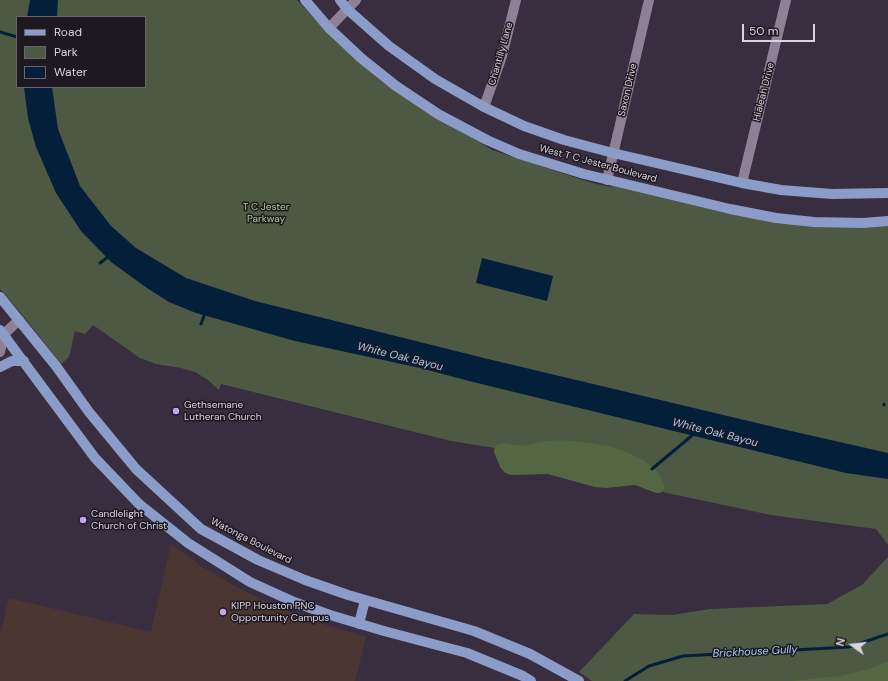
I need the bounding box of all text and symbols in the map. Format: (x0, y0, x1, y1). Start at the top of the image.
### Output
legend (16, 16, 146, 88)
scale bar (744, 16, 817, 42)
street label: Chantilly Lane (486, 21, 516, 87)
text: 50 m (749, 23, 778, 39)
text: Road (54, 24, 82, 40)
text: Park (54, 44, 78, 60)
street label: Hialeah Drive (751, 61, 777, 123)
street label: Saxon Drive (616, 62, 640, 118)
text: Water (54, 64, 87, 80)
street label: West T C Jester Boulevard (538, 143, 658, 185)
park label: T C Jester Parkway (243, 201, 289, 224)
water label: White Oak Bayou (356, 340, 444, 374)
place label: Gethsemane Lutheran Church (184, 399, 262, 422)
marker: Gethsemane Lutheran Church (171, 406, 181, 416)
water label: White Oak Bayou (671, 416, 759, 450)
place label: Candlelight Church of Christ (91, 508, 167, 532)
marker: Candlelight Church of Christ (78, 515, 88, 525)
street label: Watonga Boulevard (209, 515, 293, 567)
place label: KIPP Houston PNC Opportunity Campus (231, 600, 329, 624)
marker: KIPP Houston PNC Opportunity Campus (218, 607, 228, 617)
north arrow (832, 625, 872, 665)
text: N (833, 637, 848, 648)
water label: Brickhouse Gully (712, 643, 798, 661)

